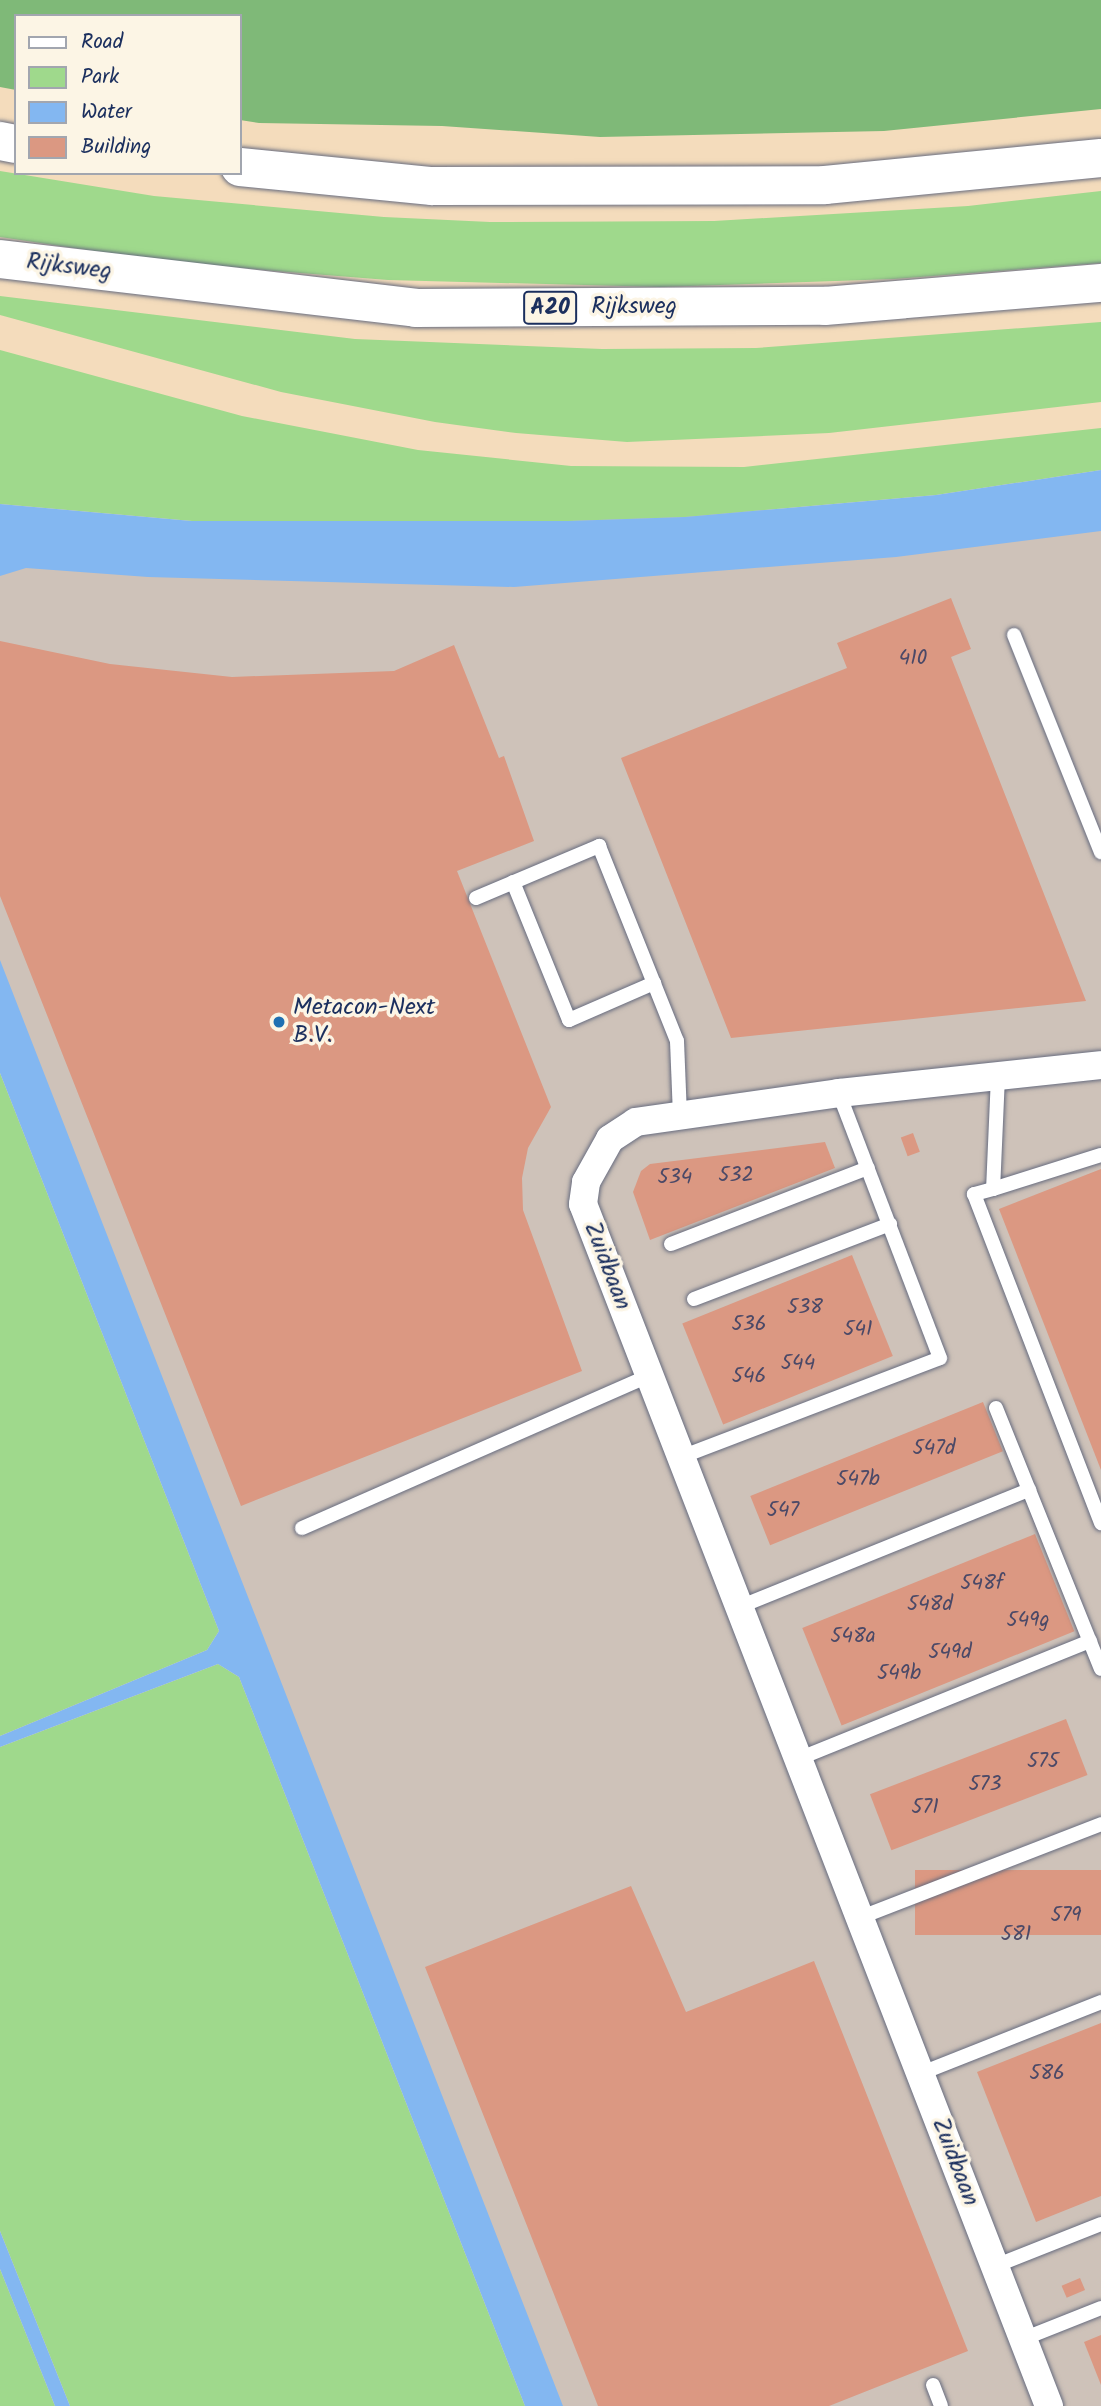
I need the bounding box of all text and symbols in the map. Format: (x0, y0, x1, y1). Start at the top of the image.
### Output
legend (14, 14, 242, 175)
text: Road (81, 26, 123, 59)
text: Park (81, 61, 119, 94)
text: Water (81, 96, 132, 129)
text: Building (81, 131, 151, 164)
street label: Rijksweg (25, 247, 113, 287)
road number: A20 (522, 288, 578, 328)
street label: Rijksweg (591, 293, 677, 321)
house number: 410 (899, 646, 927, 672)
place label: Metacon-Next B.V. (293, 994, 435, 1050)
marker: Metacon-Next B.V. (271, 1014, 287, 1030)
house number: 532 (718, 1163, 754, 1189)
house number: 534 (658, 1165, 692, 1191)
street label: Zuidbaan (577, 1218, 637, 1314)
house number: 538 (787, 1295, 823, 1321)
house number: 536 (732, 1312, 766, 1338)
house number: 541 (843, 1317, 873, 1343)
house number: 544 (781, 1351, 815, 1377)
house number: 546 (732, 1364, 766, 1390)
house number: 547d (912, 1436, 956, 1462)
house number: 547b (836, 1467, 880, 1493)
house number: 547 (767, 1498, 799, 1524)
house number: 548f (960, 1571, 1004, 1597)
house number: 548d (907, 1592, 953, 1618)
house number: 549g (1006, 1608, 1050, 1634)
house number: 548a (830, 1624, 876, 1650)
house number: 549d (928, 1640, 972, 1666)
house number: 549b (877, 1661, 921, 1687)
house number: 575 (1027, 1749, 1059, 1775)
house number: 573 (969, 1772, 1001, 1798)
house number: 571 (911, 1795, 939, 1821)
house number: 579 (1050, 1903, 1082, 1929)
house number: 581 (1001, 1922, 1031, 1948)
house number: 586 (1029, 2061, 1065, 2087)
street label: Zuidbaan (925, 2114, 985, 2210)

